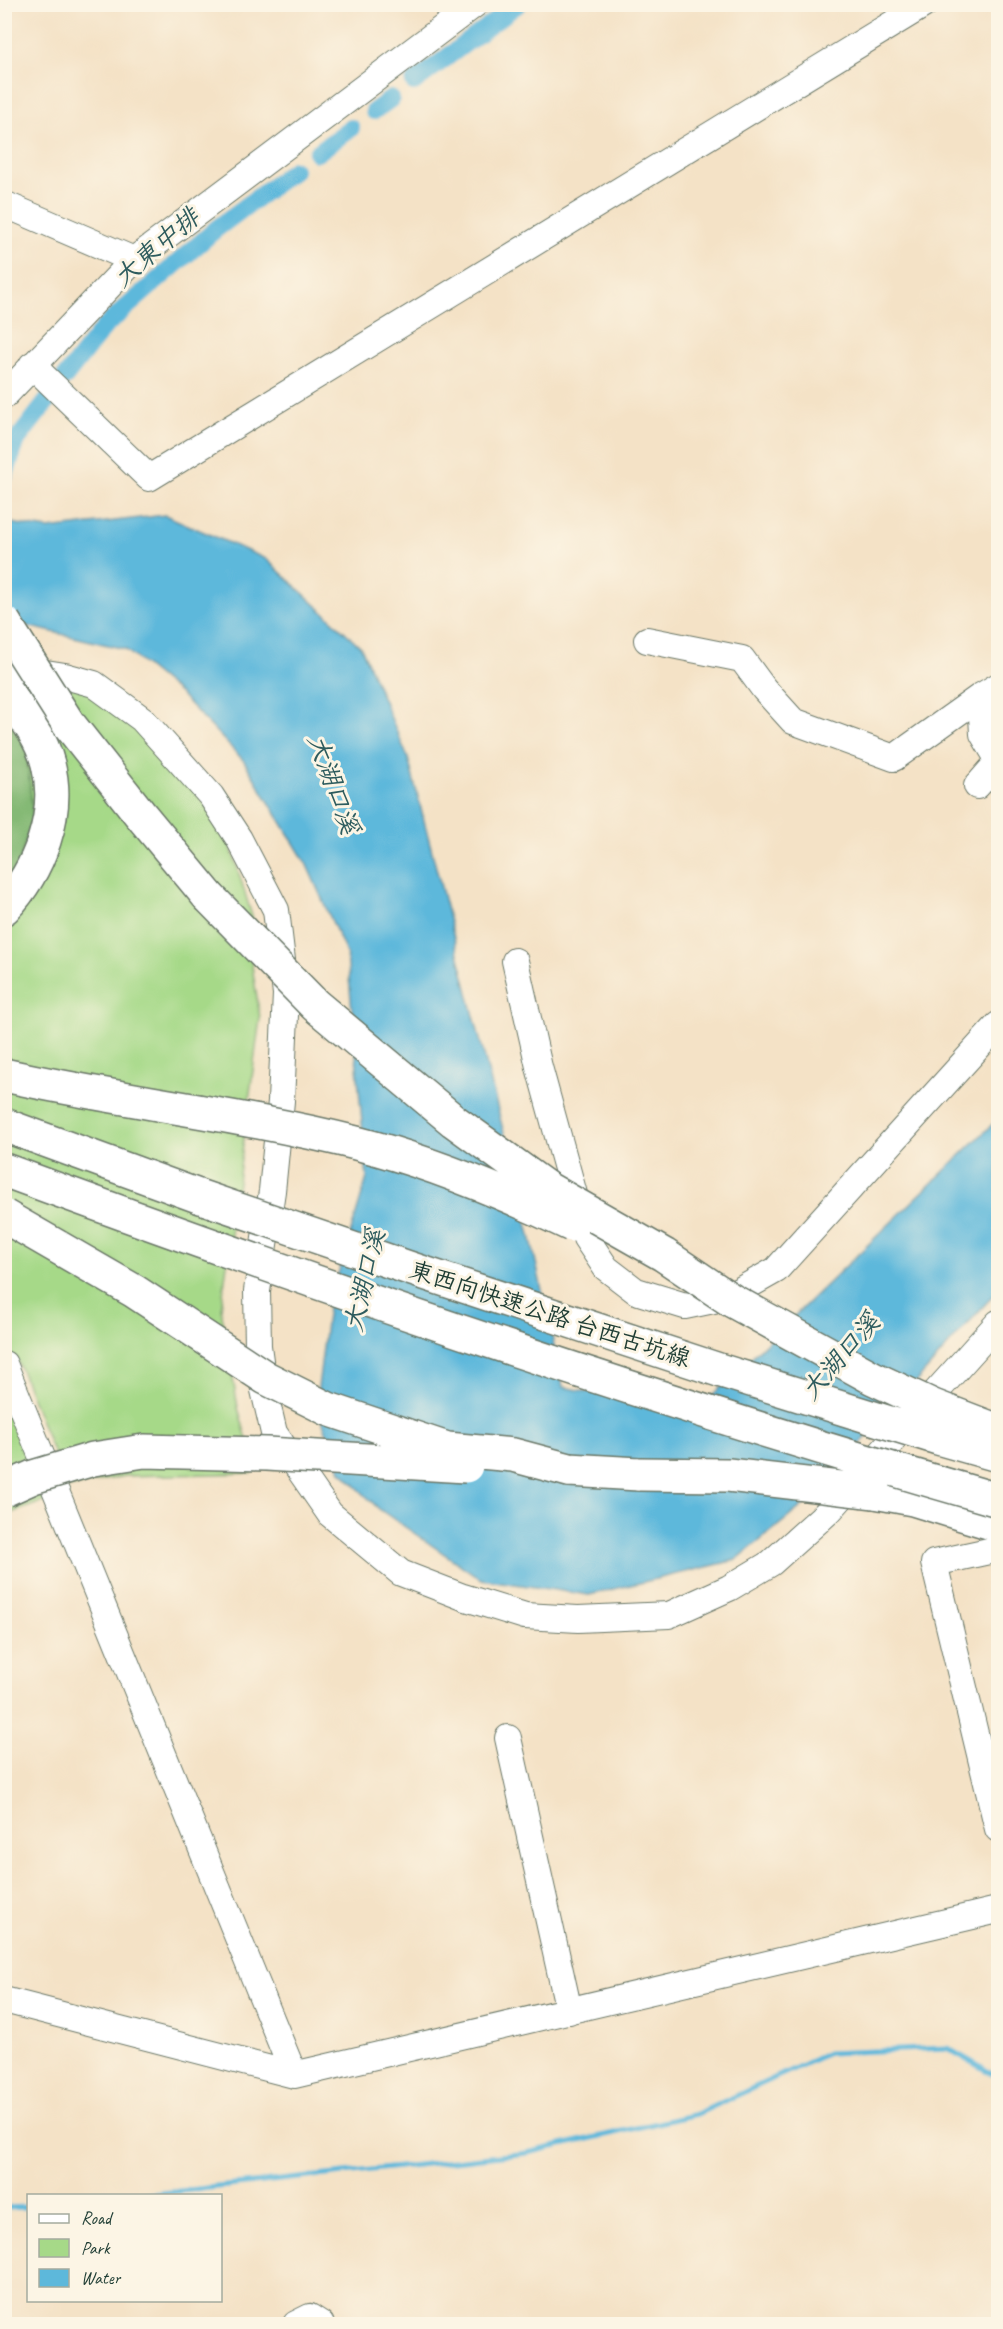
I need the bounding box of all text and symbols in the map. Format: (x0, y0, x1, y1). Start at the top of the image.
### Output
water label: 大東中排 (106, 200, 208, 294)
water label: 大湖口溪 (300, 730, 368, 841)
water label: 大湖口溪 (337, 1224, 393, 1334)
street label: 東西向快速公路 台西古坑線 (406, 1254, 694, 1374)
water label: 大湖口溪 (794, 1305, 888, 1406)
legend (27, 2194, 222, 2302)
text: Road (81, 2207, 114, 2229)
text: Park (81, 2237, 111, 2259)
text: Water (81, 2267, 122, 2289)

